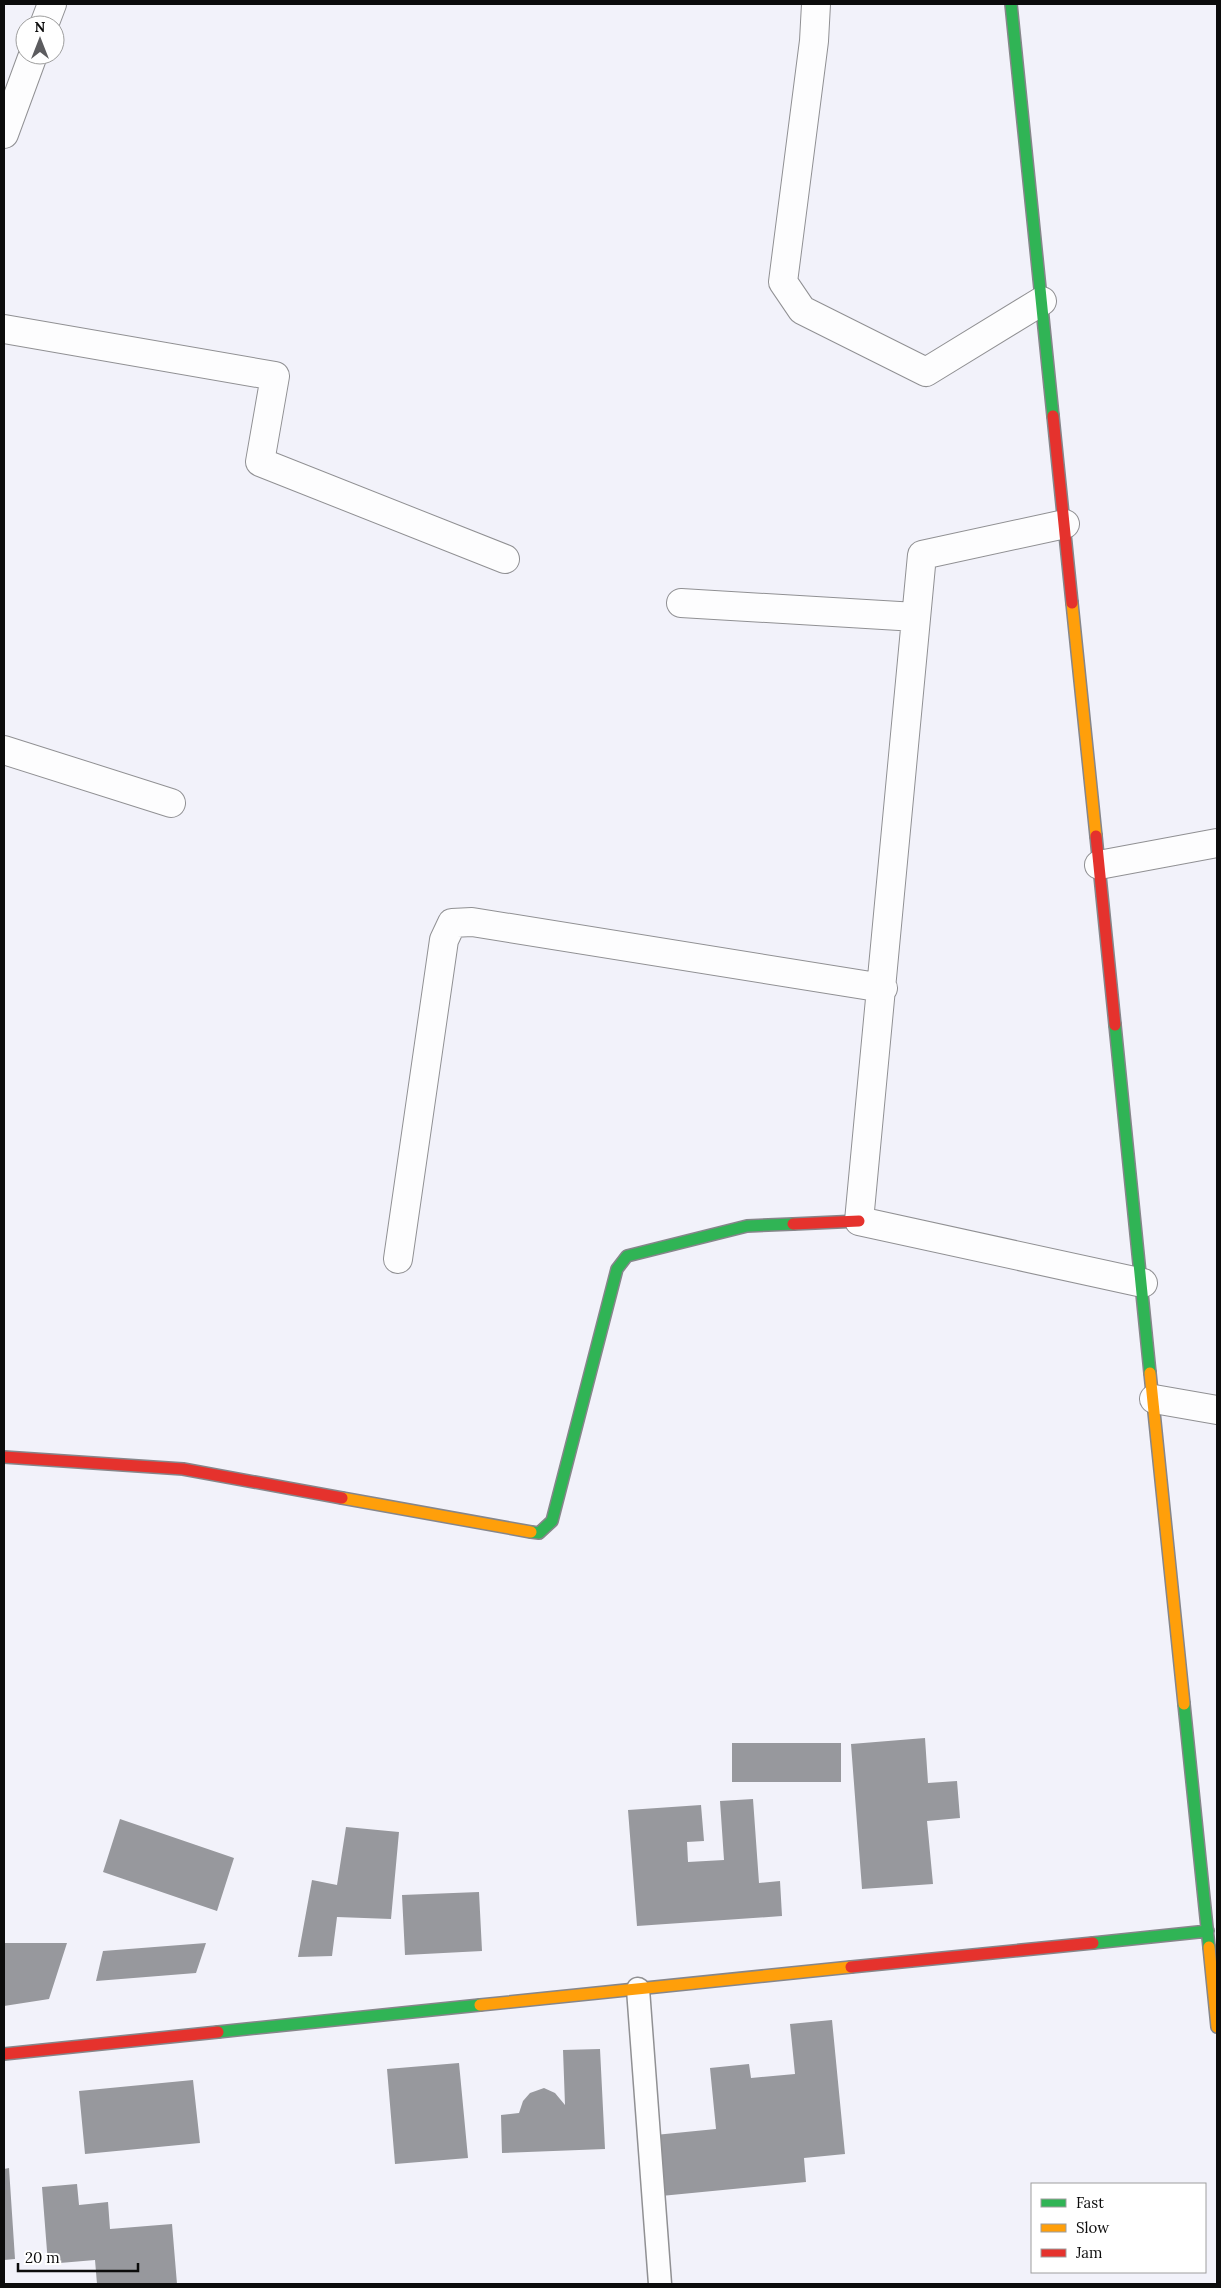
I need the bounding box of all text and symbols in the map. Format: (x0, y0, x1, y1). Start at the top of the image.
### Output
north arrow (15, 15, 65, 65)
text: N (35, 18, 46, 36)
legend (1031, 2183, 1206, 2273)
text: Fast (1076, 2193, 1104, 2212)
text: Slow (1076, 2218, 1109, 2237)
scale bar (18, 2240, 138, 2272)
text: Jam (1075, 2243, 1103, 2262)
text: 20 m (25, 2248, 60, 2267)

